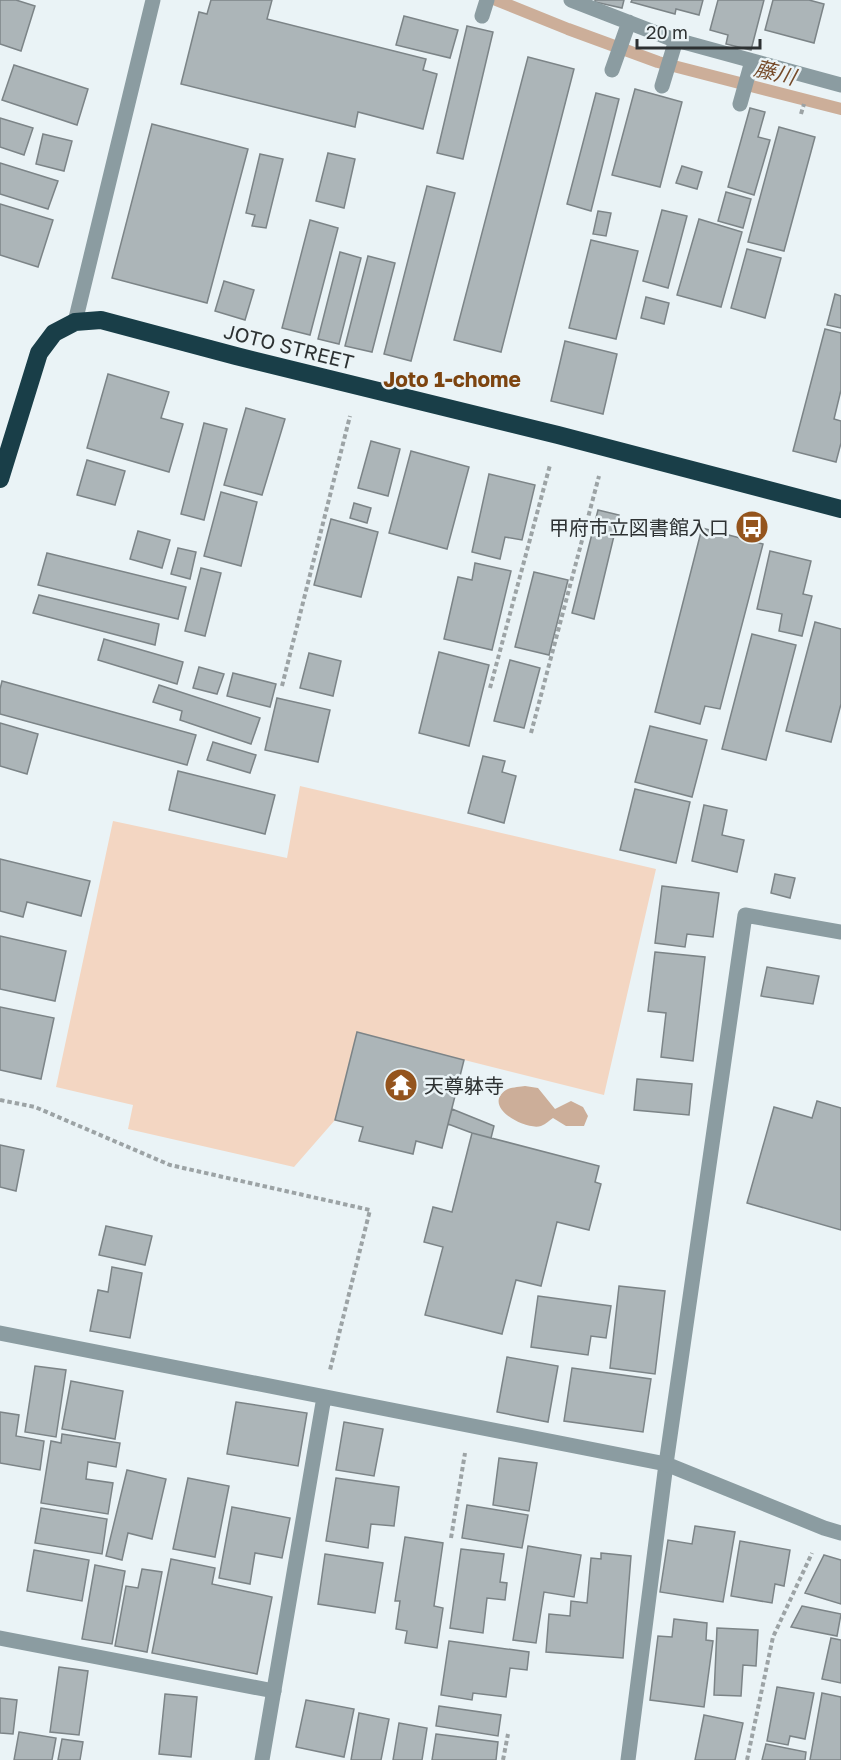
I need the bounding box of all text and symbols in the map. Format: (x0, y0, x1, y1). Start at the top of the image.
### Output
scale bar (637, 12, 760, 50)
text: 20 m (646, 21, 688, 43)
water label: 藤川 (751, 54, 800, 90)
street label: JOTO STREET (222, 318, 356, 374)
district label: Joto 1-chome (383, 366, 521, 392)
bus stop icon: 甲府市立図書館入口 (734, 509, 770, 545)
place label: 甲府市立図書館入口 (549, 515, 729, 539)
temple icon: 天尊躰寺 (383, 1067, 419, 1103)
place label: 天尊躰寺 (424, 1073, 504, 1097)

